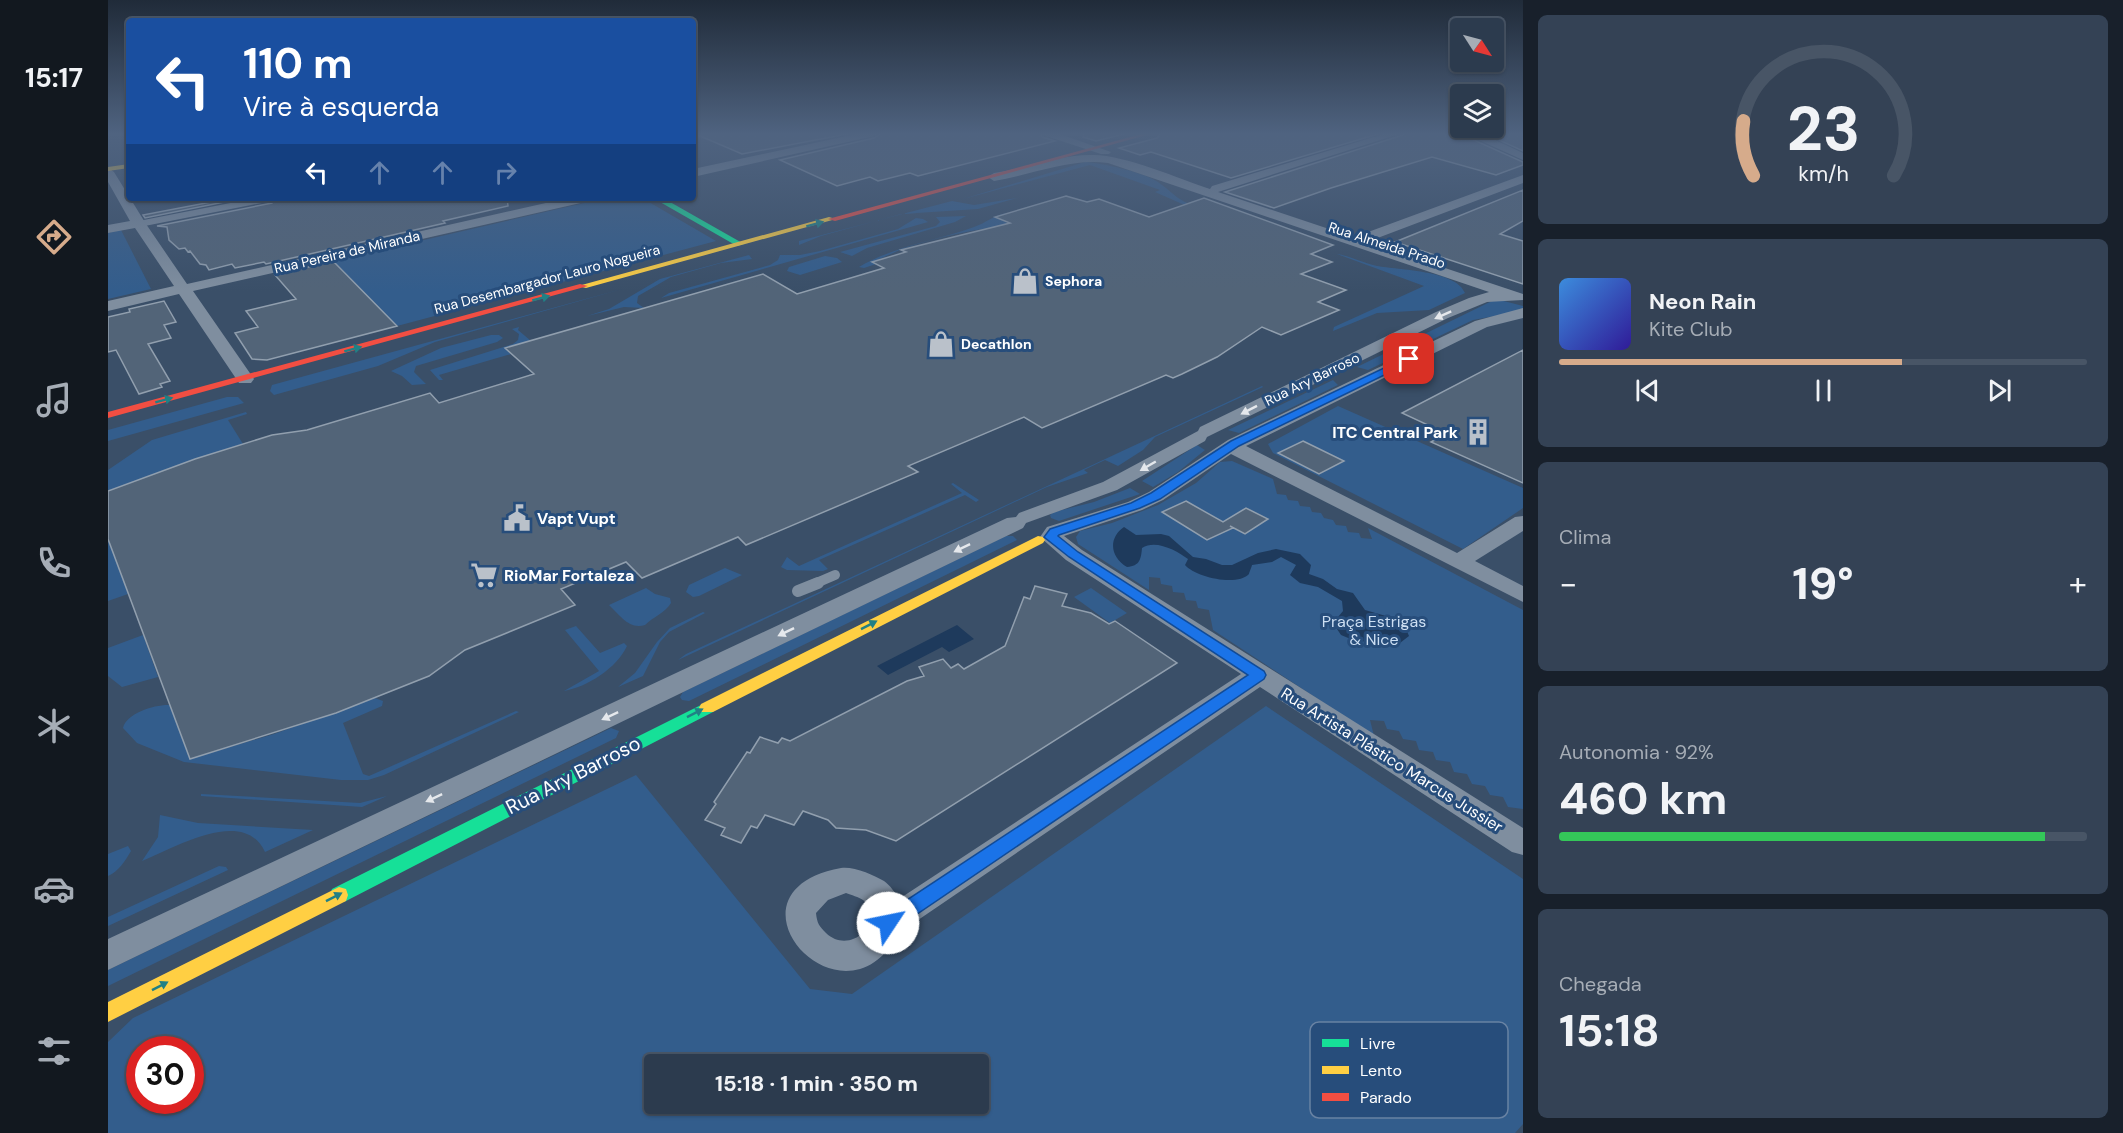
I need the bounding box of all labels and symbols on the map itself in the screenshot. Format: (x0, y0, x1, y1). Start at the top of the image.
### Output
north arrow (1450, 18, 1504, 72)
street label: Rua Almeida Prado (1326, 218, 1448, 272)
one-way arrow (806, 219, 824, 229)
street label: Rua Pereira de Miranda (272, 226, 422, 278)
street label: Rua Desembargador Lauro Nogueira (432, 240, 662, 318)
shop icon: Sephora (1010, 266, 1040, 296)
place label: Sephora (1045, 272, 1102, 290)
one-way arrow (532, 293, 550, 302)
one-way arrow (1435, 310, 1452, 319)
shop icon: Decathlon (926, 329, 956, 359)
pin (1383, 333, 1434, 384)
place label: Decathlon (961, 335, 1032, 353)
one-way arrow (344, 344, 362, 353)
street label: Rua Ary Barroso (1262, 348, 1362, 410)
one-way arrow (156, 395, 174, 404)
one-way arrow (1241, 405, 1258, 414)
building icon: ITC Central Park (1463, 417, 1493, 447)
place label: ITC Central Park (1332, 422, 1459, 443)
one-way arrow (1140, 461, 1156, 472)
public building icon: Vapt Vupt (502, 503, 532, 533)
place label: Vapt Vupt (537, 508, 616, 529)
one-way arrow (954, 543, 971, 553)
supermarket icon: RioMar Fortaleza (469, 560, 499, 590)
place label: RioMar Fortaleza (504, 565, 634, 586)
park label: Praça Estrigas & Nice (1322, 611, 1426, 650)
one-way arrow (860, 621, 877, 630)
one-way arrow (778, 628, 795, 637)
street label: Rua Artista Plástico Marcus Jussier (1277, 683, 1507, 837)
one-way arrow (686, 708, 703, 718)
one-way arrow (601, 711, 619, 721)
street label: Rua Ary Barroso (501, 730, 645, 820)
one-way arrow (425, 794, 442, 803)
position arrow (856, 891, 920, 955)
one-way arrow (325, 892, 342, 902)
one-way arrow (151, 981, 169, 991)
legend (1310, 1022, 1508, 1118)
text: Livre (1360, 1033, 1395, 1054)
speed limit sign: 30 (126, 1036, 204, 1114)
text: Lento (1360, 1060, 1402, 1081)
text: Parado (1360, 1087, 1412, 1108)

